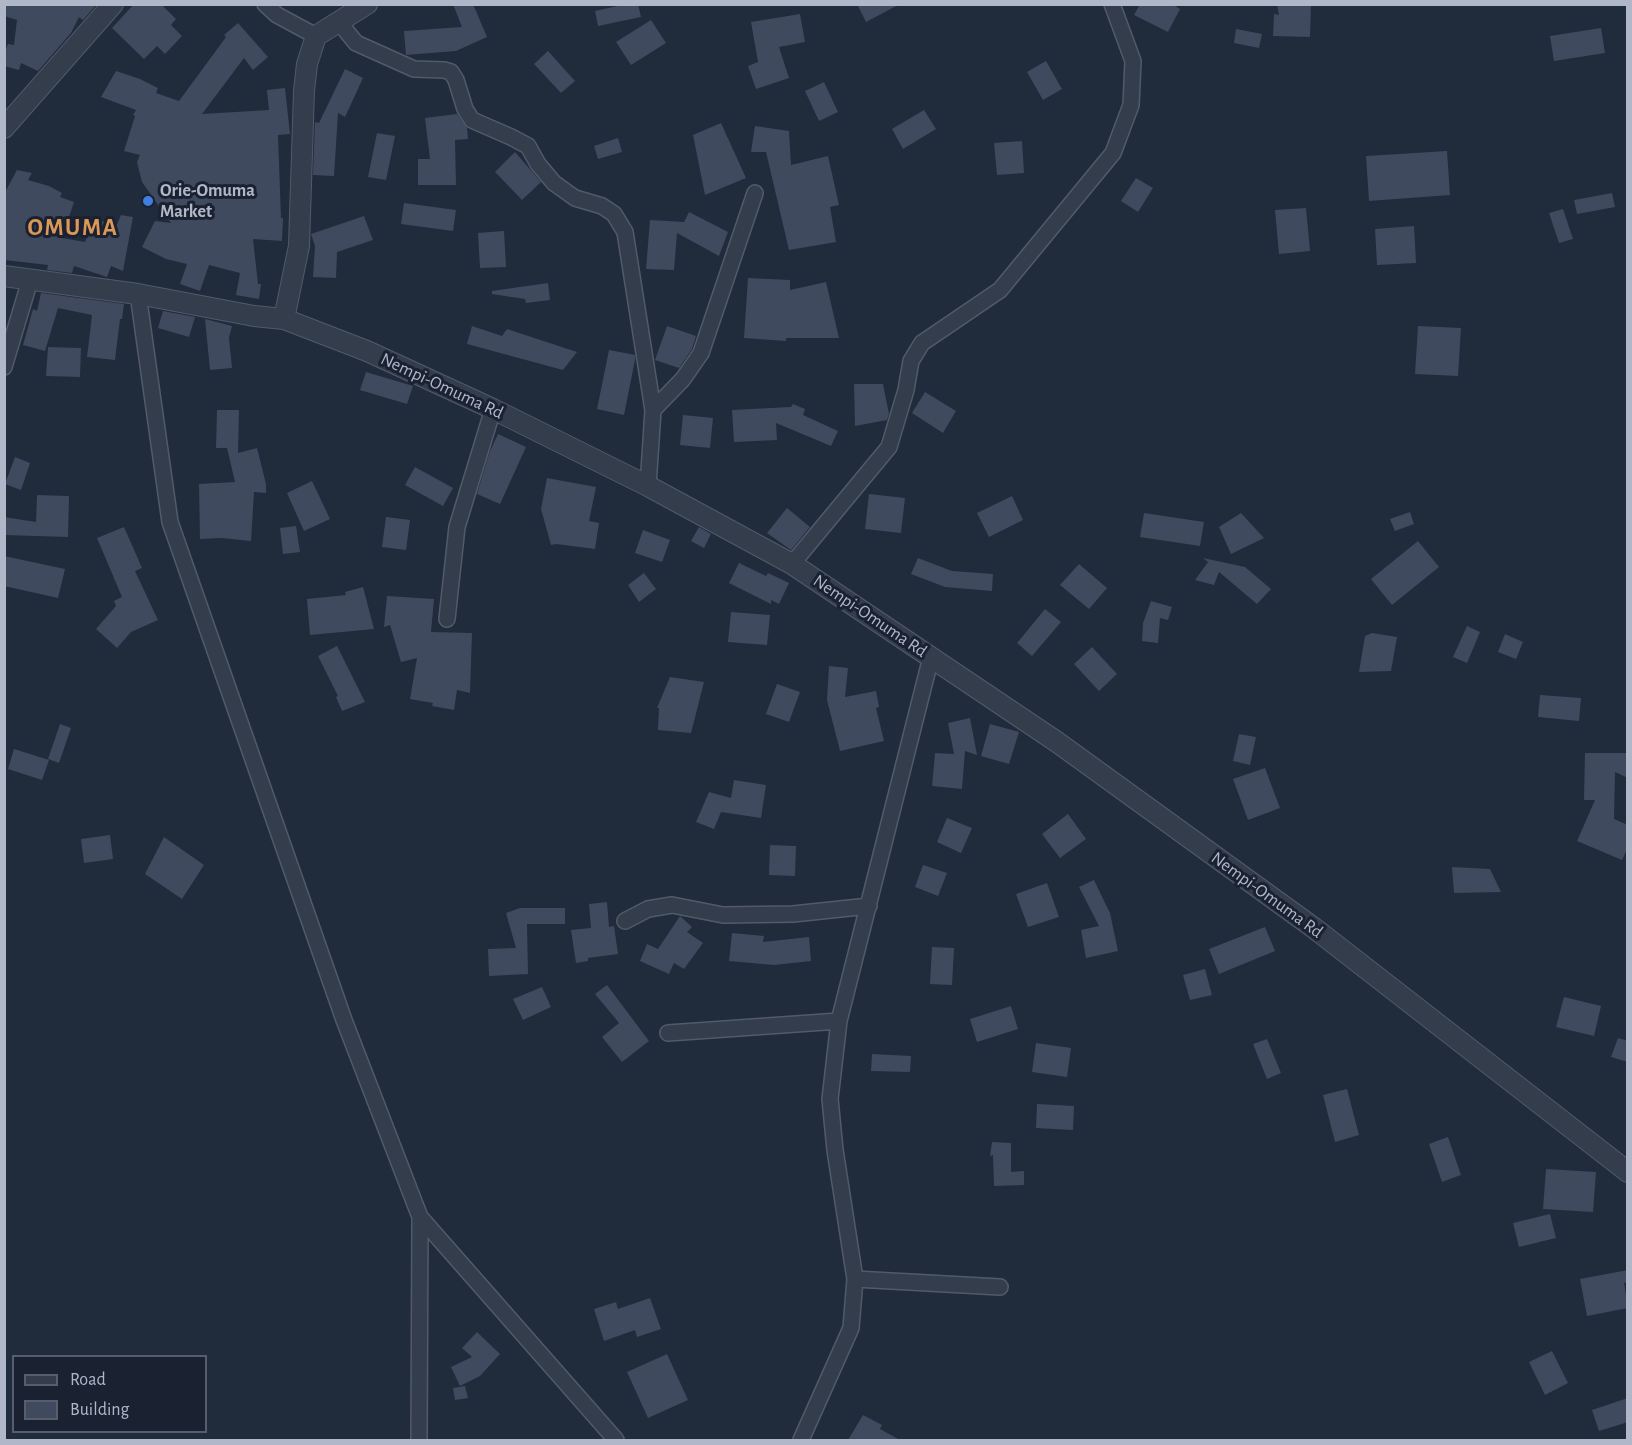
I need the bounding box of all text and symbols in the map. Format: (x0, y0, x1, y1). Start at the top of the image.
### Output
place label: Orie-Omuma Market (160, 180, 255, 222)
marker: Orie-Omuma Market (141, 194, 155, 208)
district label: OMUMA (28, 214, 118, 242)
street label: Nempi-Omuma Rd (377, 348, 507, 424)
street label: Nempi-Omuma Rd (809, 570, 931, 662)
street label: Nempi-Omuma Rd (1207, 847, 1327, 943)
legend (12, 1355, 207, 1433)
text: Road (70, 1371, 106, 1389)
text: Building (70, 1401, 129, 1419)

